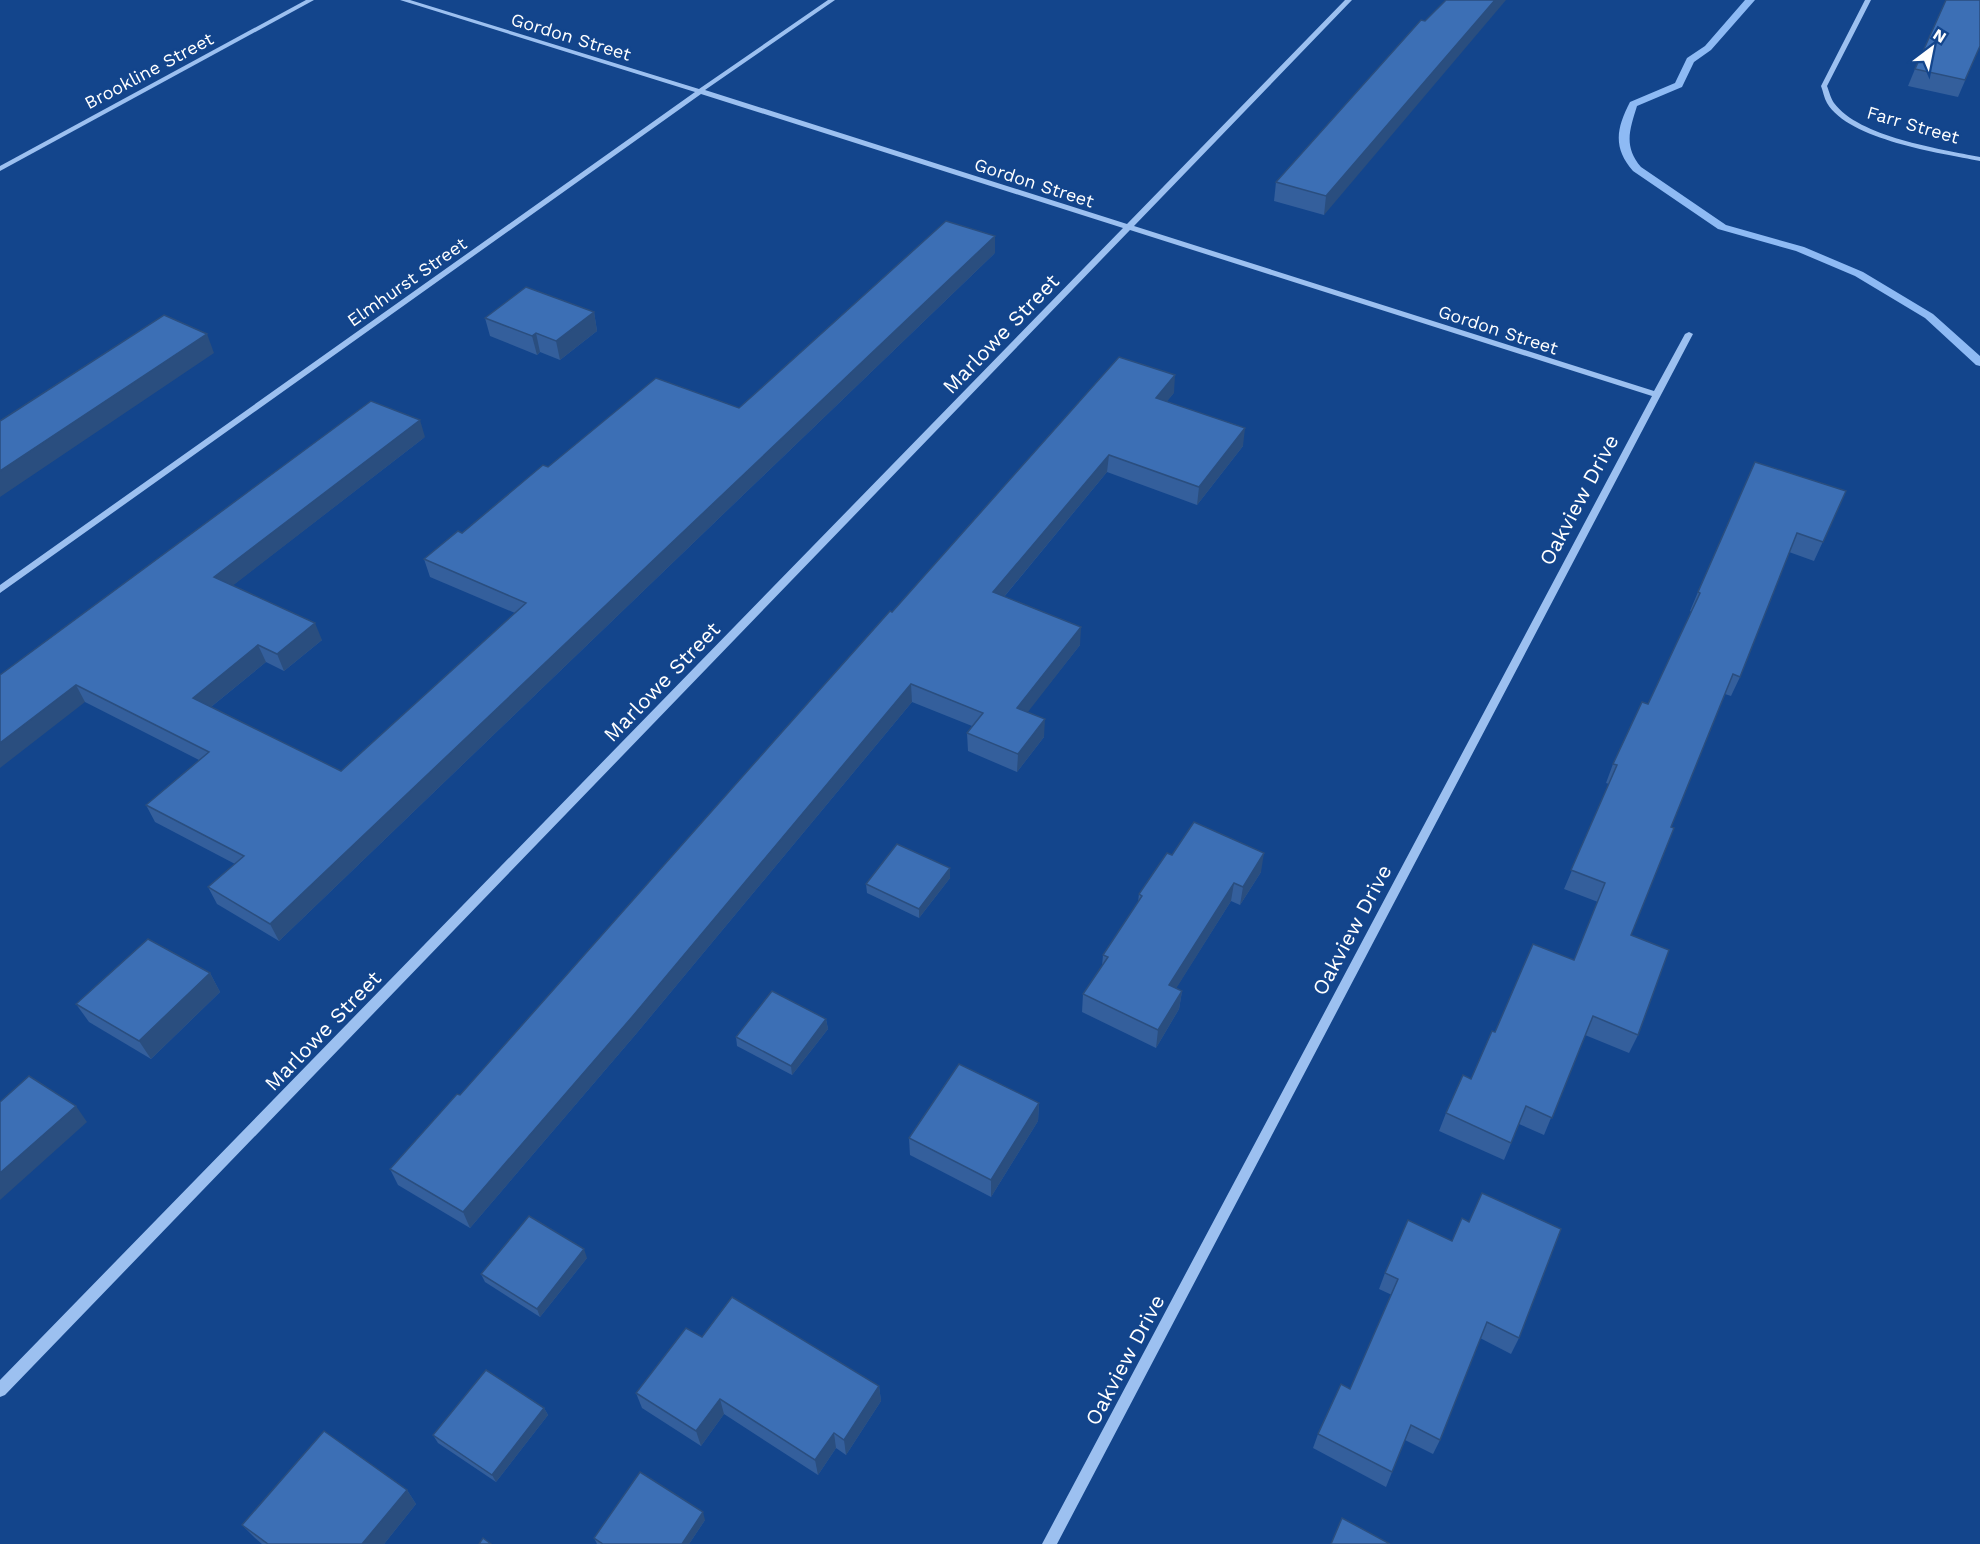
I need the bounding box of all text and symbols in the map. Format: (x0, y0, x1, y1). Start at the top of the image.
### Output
street label: Gordon Street (509, 8, 634, 65)
north arrow (1902, 18, 1962, 78)
text: N (1930, 25, 1950, 47)
street label: Brookline Street (81, 28, 217, 113)
street label: Farr Street (1865, 101, 1962, 148)
street label: Gordon Street (972, 153, 1097, 212)
street label: Elmhurst Street (343, 232, 471, 331)
street label: Marlowe Street (937, 268, 1064, 399)
street label: Gordon Street (1436, 300, 1561, 359)
street label: Oakview Drive (1534, 430, 1623, 569)
street label: Marlowe Street (598, 616, 725, 747)
street label: Oakview Drive (1307, 860, 1396, 999)
street label: Marlowe Street (259, 965, 386, 1096)
street label: Oakview Drive (1080, 1290, 1169, 1429)

